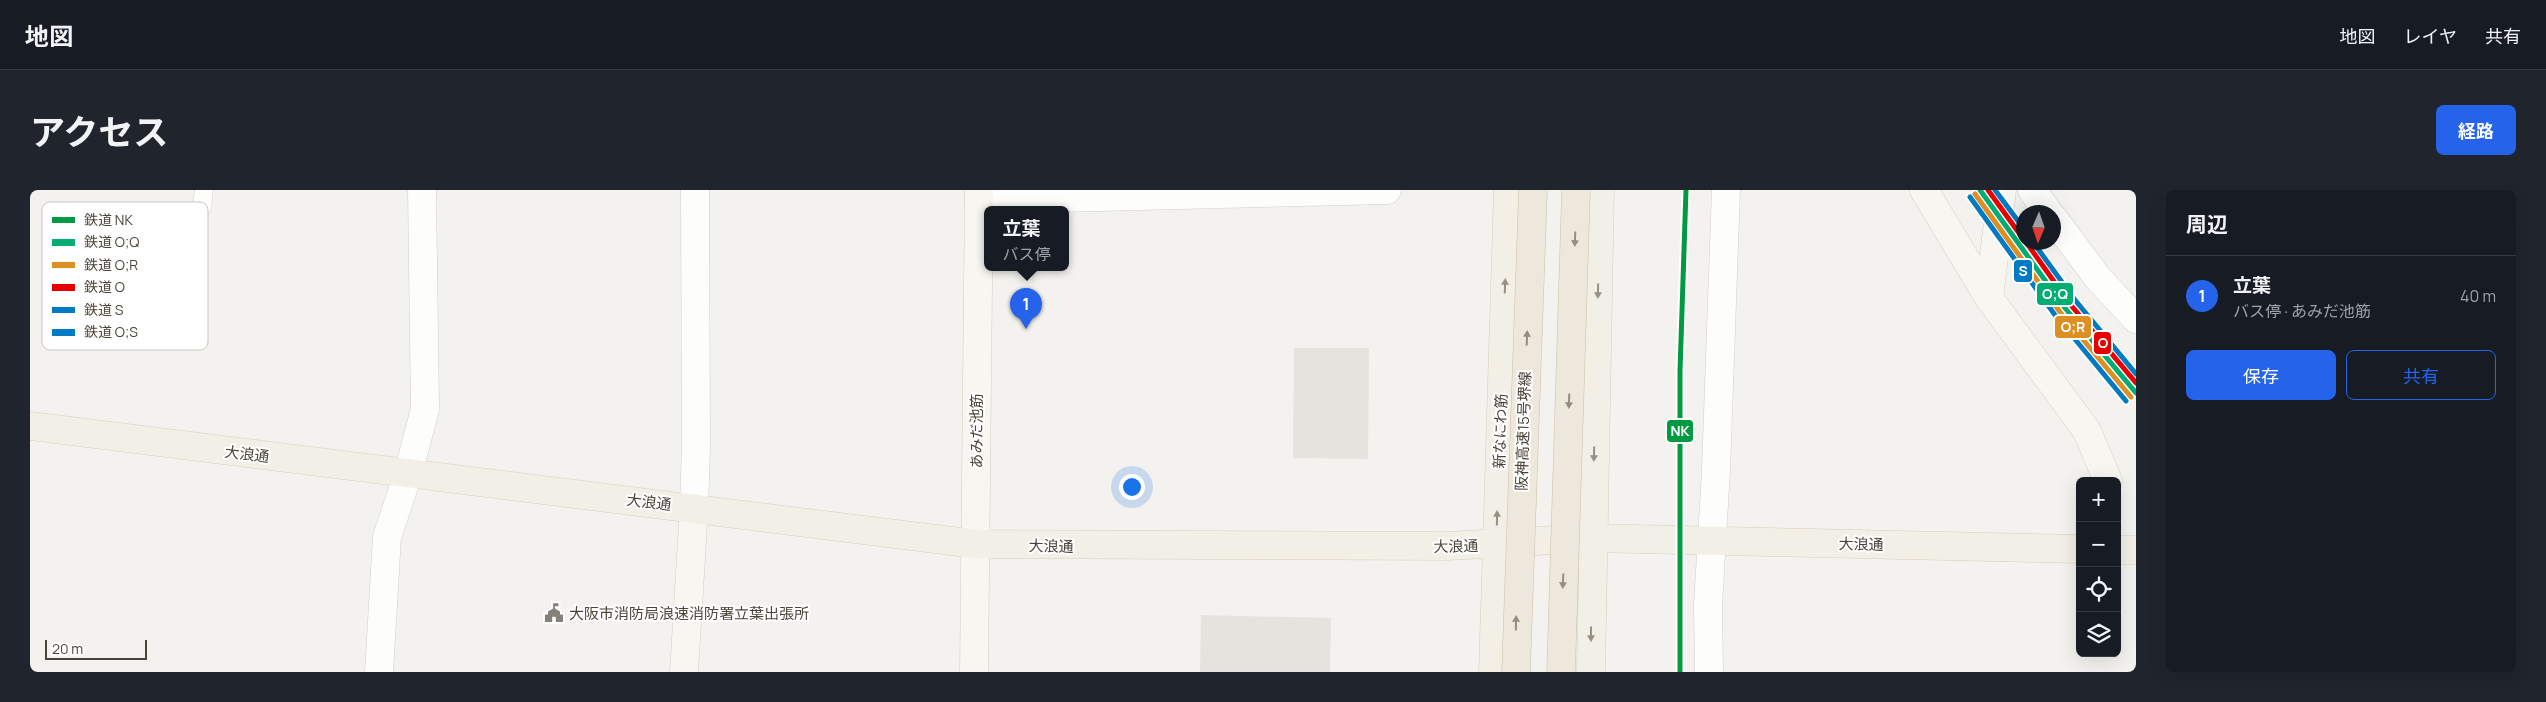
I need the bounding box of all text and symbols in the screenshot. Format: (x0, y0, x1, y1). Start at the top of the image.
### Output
text: 地図 (25, 19, 73, 52)
text: 地図 (2340, 24, 2376, 48)
text: レイヤ (2404, 24, 2457, 48)
text: 共有 (2485, 24, 2521, 48)
button: 経路 (2436, 105, 2516, 155)
text: アクセス (30, 108, 168, 156)
legend (42, 202, 208, 350)
north arrow (2016, 205, 2061, 250)
popup (984, 206, 1069, 271)
text: 鉄道 NK (84, 210, 133, 229)
text: 周辺 (2186, 210, 2228, 238)
text: 立葉 (1002, 215, 1041, 241)
one-way arrow (1570, 231, 1578, 247)
text: 鉄道 O;Q (84, 232, 139, 251)
text: バス停 (1002, 243, 1051, 265)
text: 鉄道 O;R (84, 255, 138, 274)
line badge: S (2013, 259, 2033, 283)
text: S (2018, 261, 2028, 280)
text: 立葉 (2233, 272, 2271, 298)
text: 鉄道 O (84, 277, 125, 296)
one-way arrow (1501, 278, 1509, 294)
line badge: O;Q (2036, 282, 2074, 306)
one-way arrow (1594, 283, 1602, 299)
text: O;Q (2042, 284, 2068, 303)
text: 1 (2198, 285, 2206, 307)
text: 40 m (2460, 285, 2496, 307)
pin: 1 (1010, 288, 1042, 329)
text: 鉄道 S (84, 300, 124, 319)
text: バス停 · あみだ池筋 (2233, 300, 2371, 322)
line badge: O;R (2054, 315, 2092, 339)
text: O;R (2061, 317, 2085, 336)
text: 鉄道 O;S (84, 322, 138, 341)
one-way arrow (1523, 330, 1531, 346)
line badge: O (2093, 331, 2112, 355)
text: O (2098, 333, 2109, 352)
button: 保存 (2186, 350, 2336, 400)
button: 共有 (2346, 350, 2496, 400)
street label: 阪神高速15号堺線 (1510, 371, 1536, 491)
street label: あみだ池筋 (966, 393, 987, 469)
street label: 新なにわ筋 (1488, 393, 1512, 469)
one-way arrow (1565, 393, 1573, 409)
line badge: NK (1666, 419, 1694, 443)
text: NK (1670, 421, 1690, 440)
street label: 大浪通 (223, 441, 271, 467)
one-way arrow (1590, 446, 1598, 462)
your location (1119, 474, 1145, 500)
map controls (2076, 477, 2121, 657)
button: + (2076, 477, 2121, 522)
street label: 大浪通 (625, 489, 673, 515)
one-way arrow (1493, 510, 1501, 526)
button: − (2076, 522, 2121, 567)
street label: 大浪通 (1838, 533, 1884, 555)
street label: 大浪通 (1028, 535, 1074, 557)
street label: 大浪通 (1433, 535, 1479, 557)
button: locate (2076, 567, 2121, 612)
one-way arrow (1558, 573, 1566, 589)
public building icon: 大阪市消防局浪速消防署立葉出張所 (543, 602, 565, 624)
place label: 大阪市消防局浪速消防署立葉出張所 (569, 603, 809, 624)
button: layers (2076, 612, 2121, 657)
one-way arrow (1513, 615, 1521, 631)
one-way arrow (1587, 626, 1595, 642)
scale bar (45, 637, 148, 660)
text: 20 m (52, 639, 83, 658)

